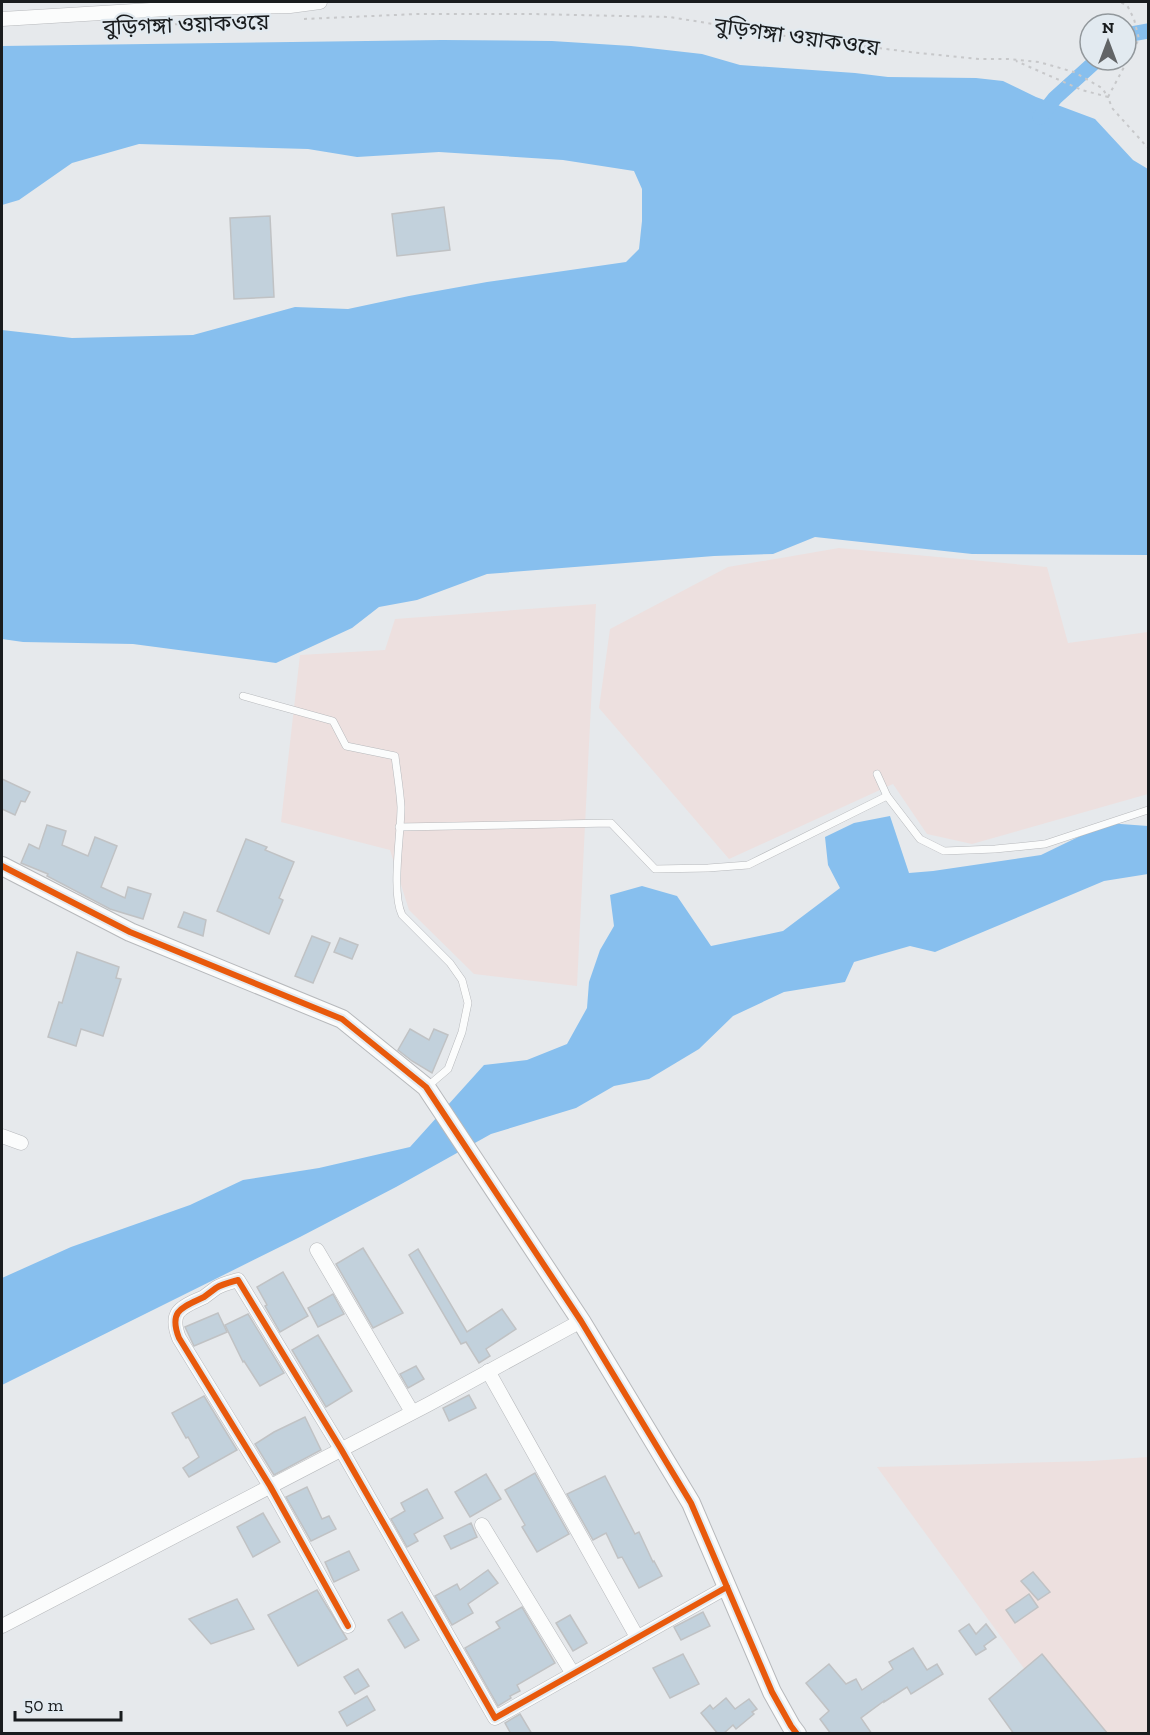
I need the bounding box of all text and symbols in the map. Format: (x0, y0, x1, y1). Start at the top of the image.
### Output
street label: বুড়িগঙ্গা ওয়াকওয়ে (101, 8, 270, 41)
street label: বুড়িগঙ্গা ওয়াকওয়ে (712, 11, 881, 61)
north arrow (1078, 12, 1138, 72)
text: N (1102, 18, 1114, 37)
scale bar (15, 1684, 122, 1722)
text: 50 m (24, 1694, 64, 1716)

